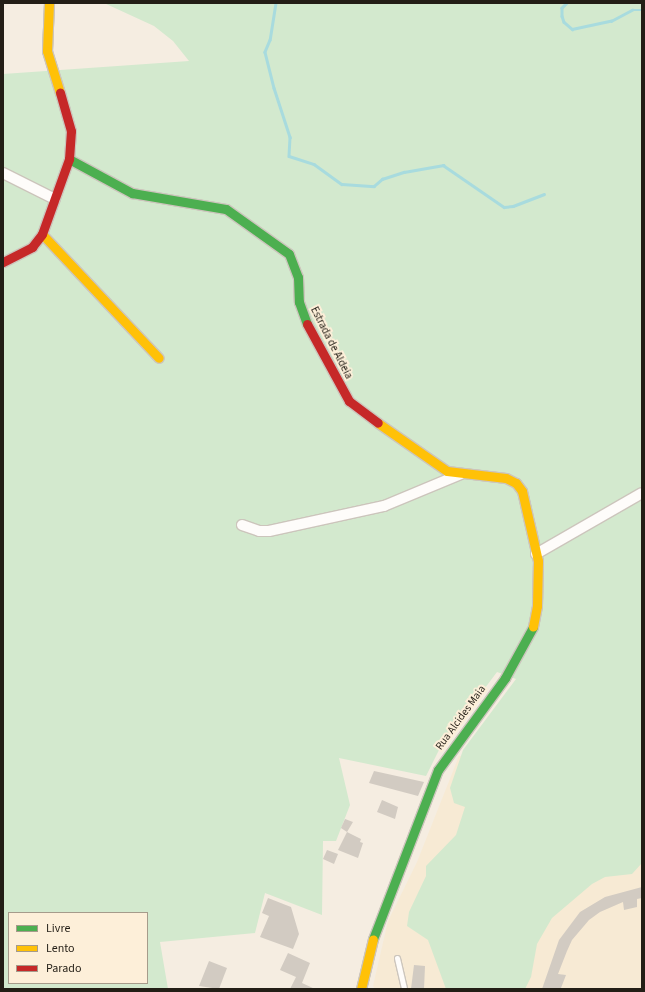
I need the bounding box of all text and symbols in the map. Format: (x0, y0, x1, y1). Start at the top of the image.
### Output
street label: Estrada de Aldeia (307, 305, 355, 381)
street label: Rua Alcides Maia (433, 683, 489, 753)
legend (8, 912, 148, 984)
text: Livre (46, 920, 70, 937)
text: Lento (46, 940, 75, 957)
text: Parado (46, 960, 81, 977)

